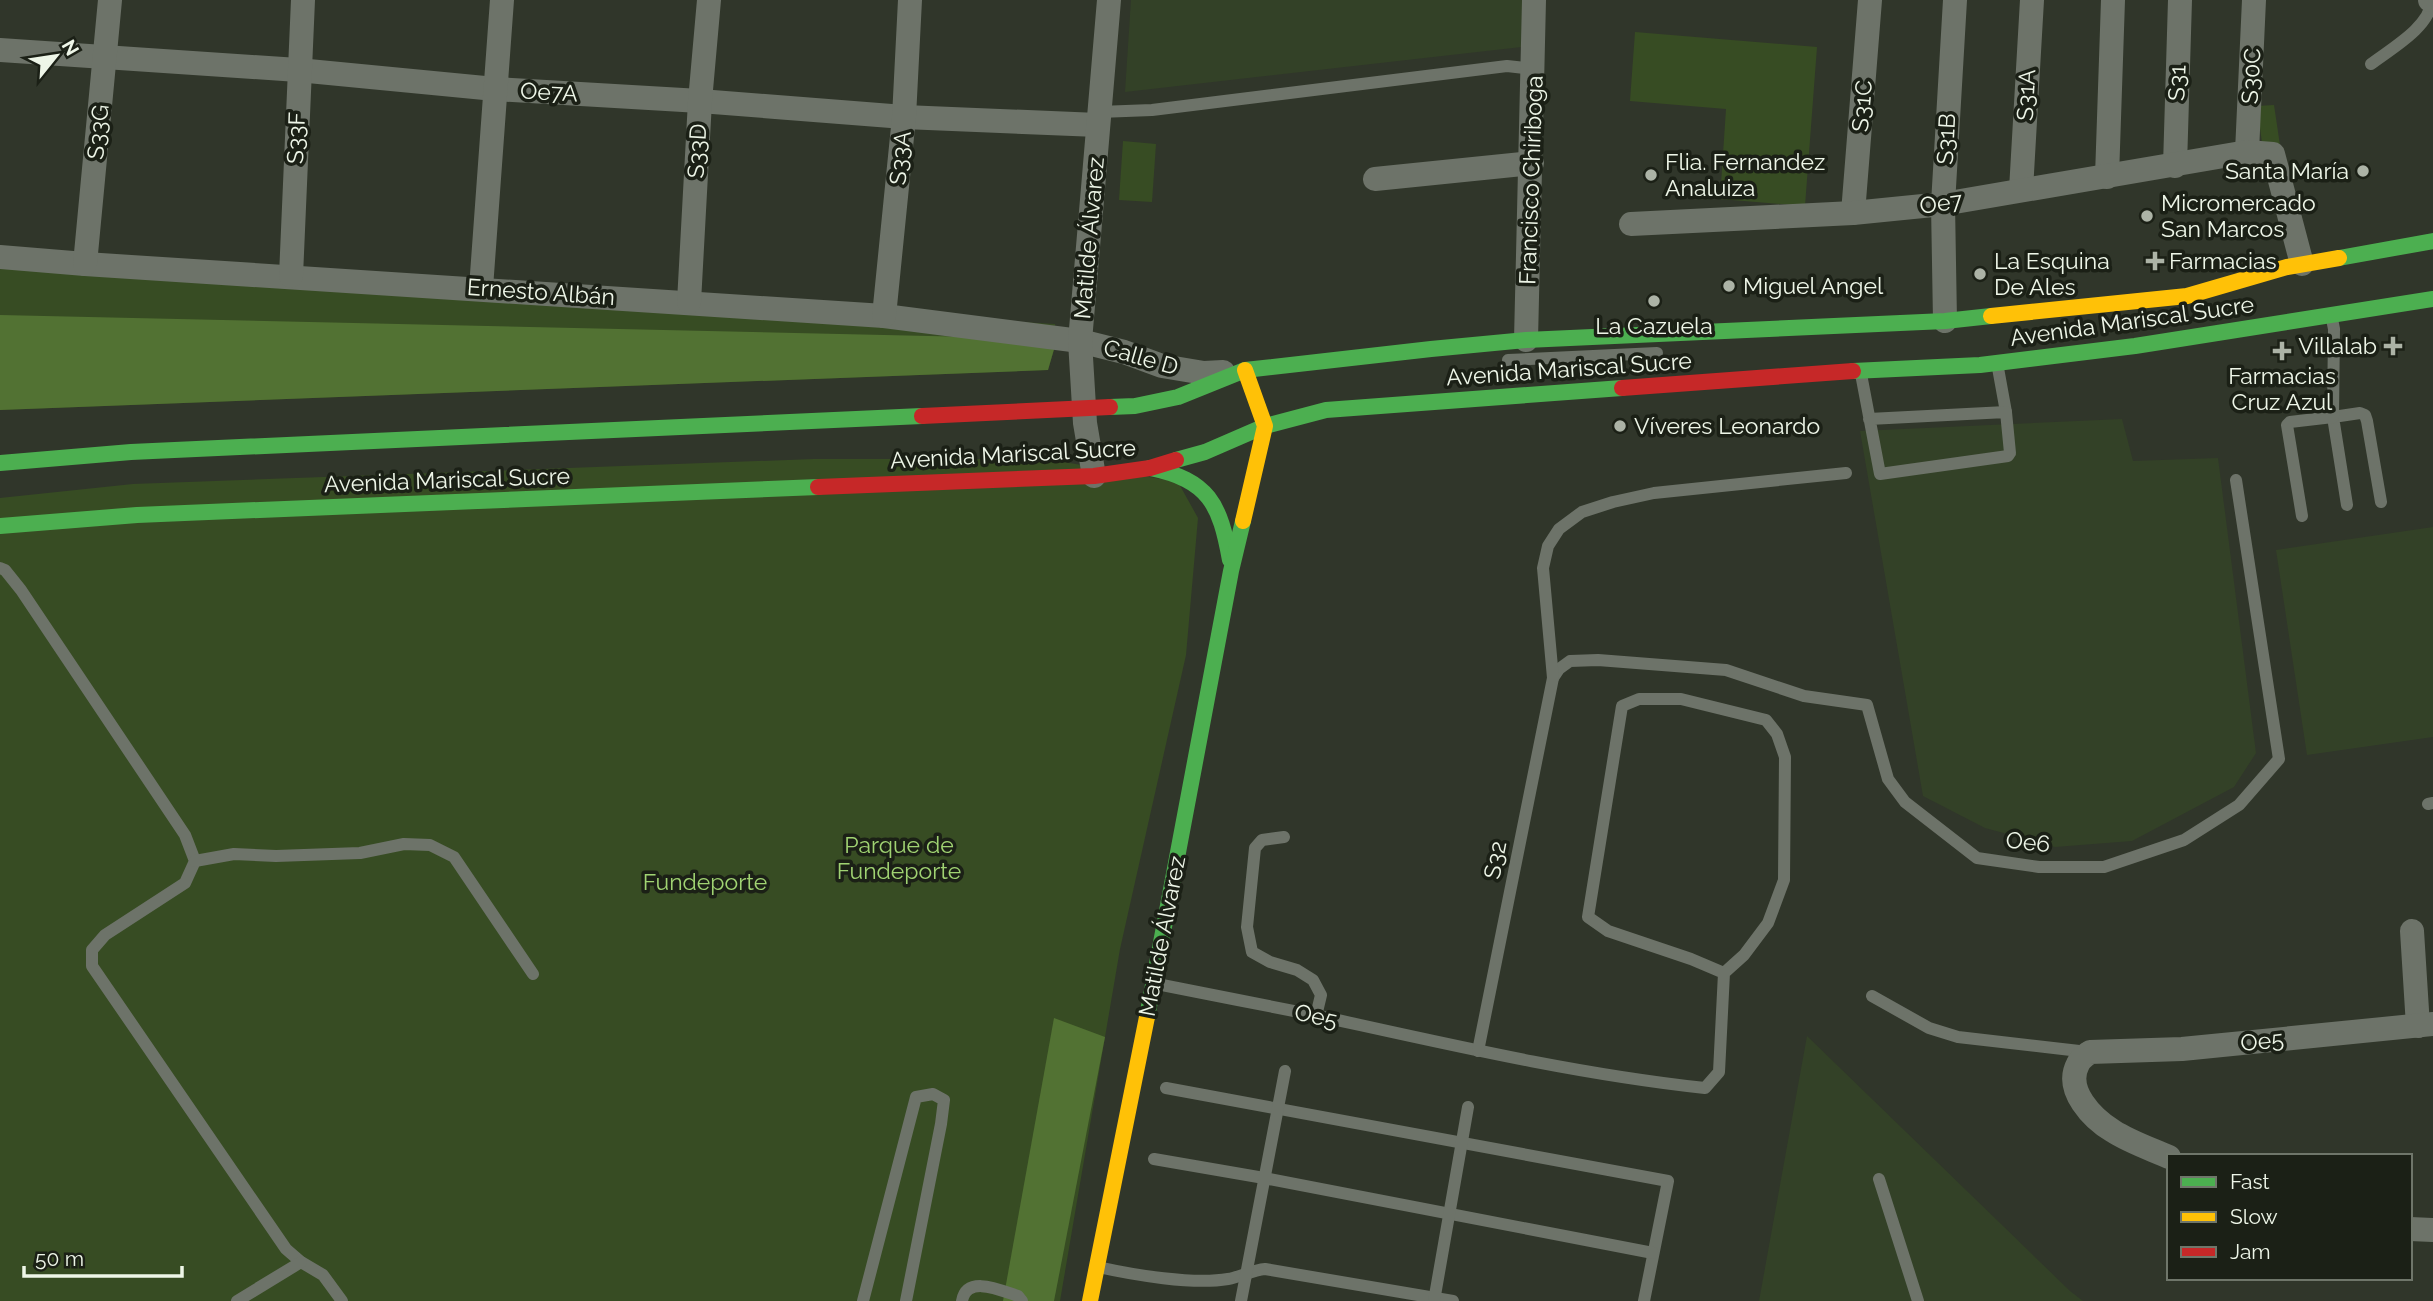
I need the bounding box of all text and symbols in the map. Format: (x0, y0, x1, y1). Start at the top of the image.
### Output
north arrow (21, 21, 91, 91)
text: N (58, 36, 84, 59)
street label: S30C (2236, 47, 2265, 105)
street label: S31 (2162, 64, 2191, 101)
street label: S31A (2011, 68, 2040, 121)
street label: Francisco Chiriboga (1513, 75, 1548, 285)
street label: Oe7A (520, 77, 579, 107)
street label: S31C (1846, 79, 1877, 133)
street label: S33G (81, 103, 114, 161)
street label: S33F (281, 111, 310, 164)
street label: S31B (1931, 113, 1960, 165)
street label: S33D (682, 123, 711, 179)
street label: S33A (883, 129, 916, 186)
place label: Flia. Fernandez Analuiza (1665, 148, 1825, 201)
street label: Matilde Álvarez (1068, 156, 1109, 320)
place label: Santa María (2225, 157, 2349, 184)
marker: Santa María (2355, 163, 2371, 179)
marker: Flia. Fernandez Analuiza (1643, 167, 1659, 183)
street label: Oe7 (1918, 186, 1965, 219)
place label: Micromercado San Marcos (2161, 189, 2316, 242)
marker: Micromercado San Marcos (2139, 208, 2155, 224)
place label: La Esquina De Ales (1994, 247, 2110, 300)
place label: Farmacias (2169, 247, 2277, 274)
marker: Farmacias (2147, 253, 2163, 269)
marker: La Esquina De Ales (1972, 266, 1988, 282)
place label: Miguel Angel (1743, 272, 1884, 299)
street label: Ernesto Albán (466, 273, 616, 310)
marker: Miguel Angel (1721, 278, 1737, 294)
street label: Avenida Mariscal Sucre (2008, 290, 2256, 351)
marker: La Cazuela (1646, 293, 1662, 309)
place label: La Cazuela (1595, 312, 1713, 339)
place label: Villalab (2298, 332, 2377, 359)
street label: Calle D (1101, 333, 1182, 380)
marker: Villalab (2383, 336, 2403, 356)
marker: Farmacias Cruz Azul (2274, 343, 2290, 359)
street label: Avenida Mariscal Sucre (1445, 346, 1693, 391)
place label: Farmacias Cruz Azul (2228, 362, 2336, 415)
place label: Víveres Leonardo (1634, 412, 1820, 439)
marker: Víveres Leonardo (1612, 418, 1628, 434)
street label: Avenida Mariscal Sucre (889, 434, 1137, 473)
street label: Avenida Mariscal Sucre (324, 462, 570, 497)
street label: Oe6 (2004, 826, 2052, 857)
park label: Parque de Fundeporte (837, 831, 961, 884)
street label: S32 (1478, 839, 1511, 881)
street label: Matilde Álvarez (1133, 853, 1190, 1018)
park label: Fundeporte (643, 868, 767, 895)
street label: Oe5 (1292, 998, 1340, 1033)
street label: Oe5 (2239, 1025, 2285, 1056)
legend (2167, 1154, 2412, 1280)
text: Fast (2230, 1169, 2270, 1194)
text: Slow (2230, 1204, 2278, 1229)
scale bar (24, 1234, 182, 1278)
text: Jam (2230, 1239, 2271, 1264)
text: 50 m (35, 1246, 84, 1271)

